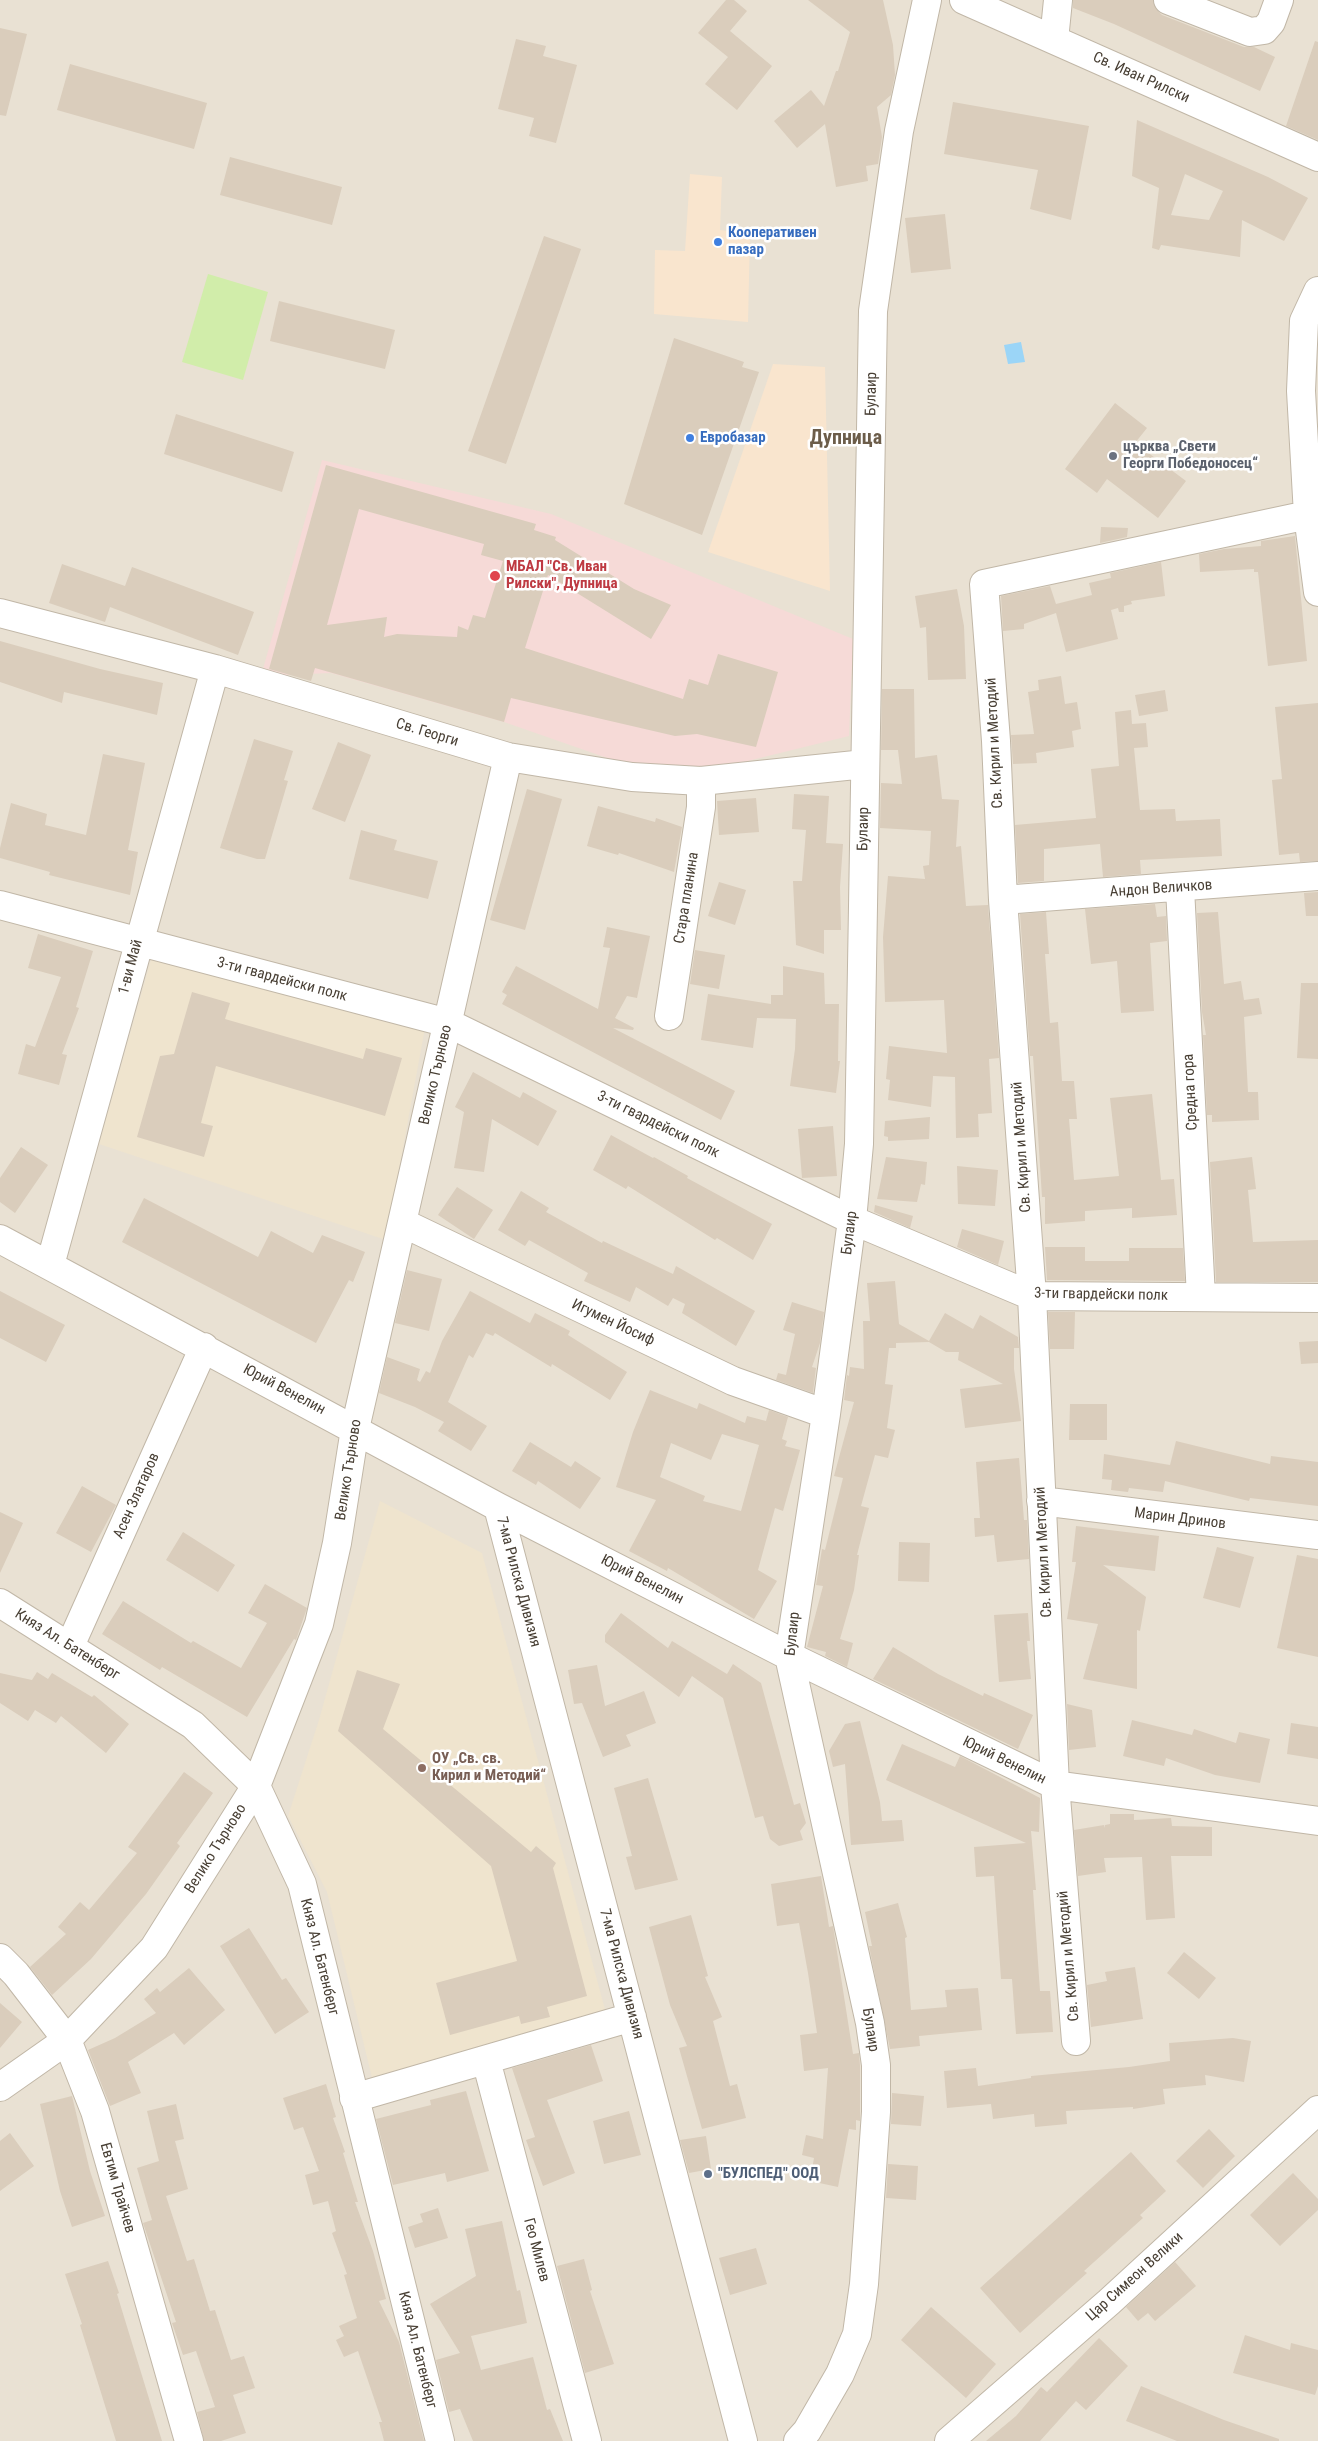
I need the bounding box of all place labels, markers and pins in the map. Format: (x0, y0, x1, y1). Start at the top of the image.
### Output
place label: Кооперативен пазар (728, 224, 817, 259)
marker: Кооперативен пазар (712, 236, 724, 248)
place label: Евробазар (700, 429, 766, 447)
marker: Евробазар (684, 432, 696, 444)
place label: църква „Свети Георги Победоносец“ (1123, 438, 1258, 473)
marker: църква „Свети Георги Победоносец“ (1107, 450, 1119, 462)
place label: МБАЛ "Св. Иван Рилски", Дупница (506, 558, 618, 593)
marker: МБАЛ "Св. Иван Рилски", Дупница (488, 569, 502, 583)
place label: ОУ „Св. св. Кирил и Методий“ (432, 1750, 546, 1785)
marker: ОУ „Св. св. Кирил и Методий“ (416, 1762, 428, 1774)
place label: "БУЛСПЕД" ООД (718, 2165, 819, 2183)
marker: "БУЛСПЕД" ООД (702, 2168, 714, 2180)

